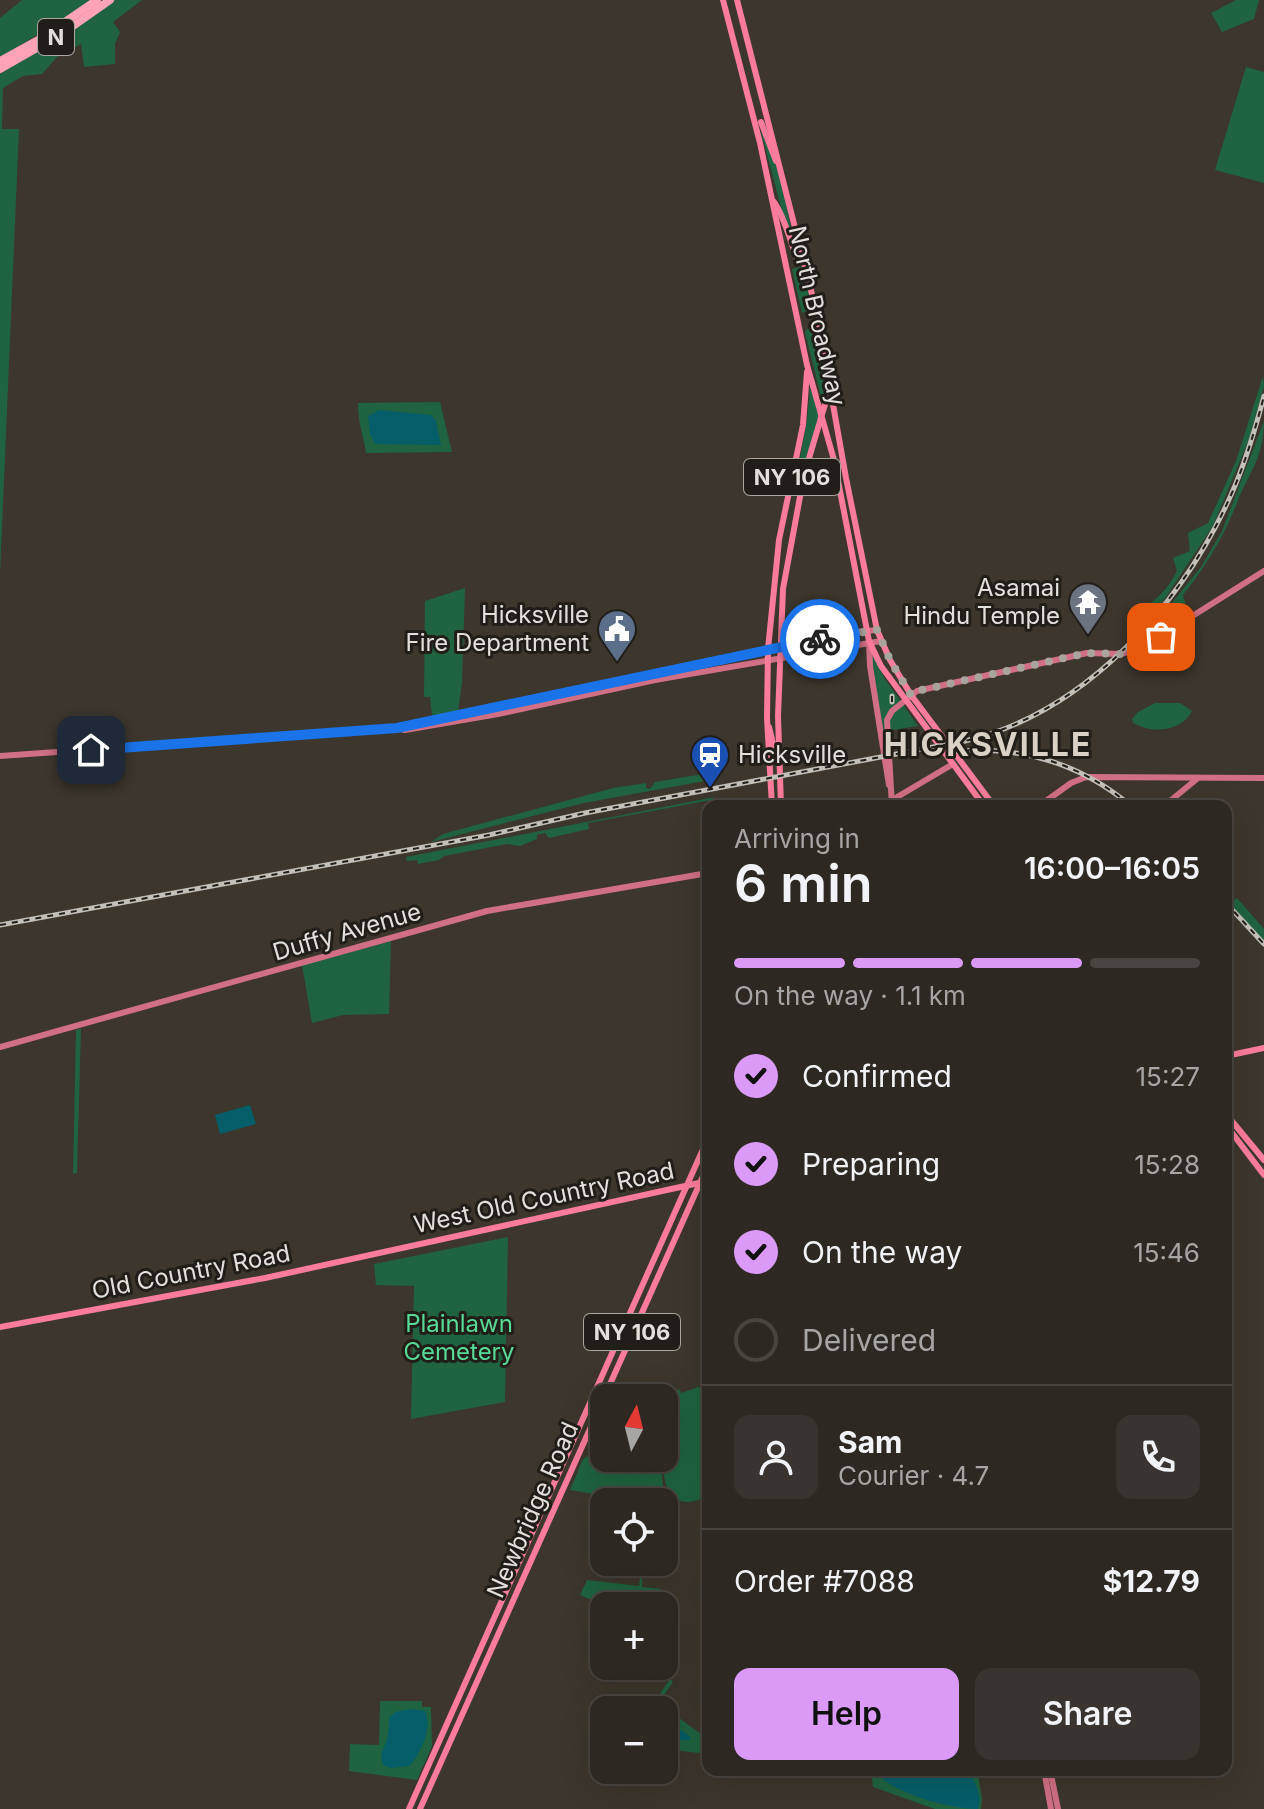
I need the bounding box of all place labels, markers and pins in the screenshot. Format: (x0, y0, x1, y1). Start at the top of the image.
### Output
place label: Asamai Hindu Temple (903, 573, 1060, 630)
temple icon: Asamai Hindu Temple (1067, 581, 1109, 636)
place label: Hicksville Fire Department (406, 600, 589, 657)
pin (1127, 603, 1195, 671)
public building icon: Hicksville Fire Department (596, 608, 638, 663)
pin (57, 716, 125, 784)
station icon: Hicksville (689, 734, 731, 789)
place label: Hicksville (738, 740, 846, 769)

